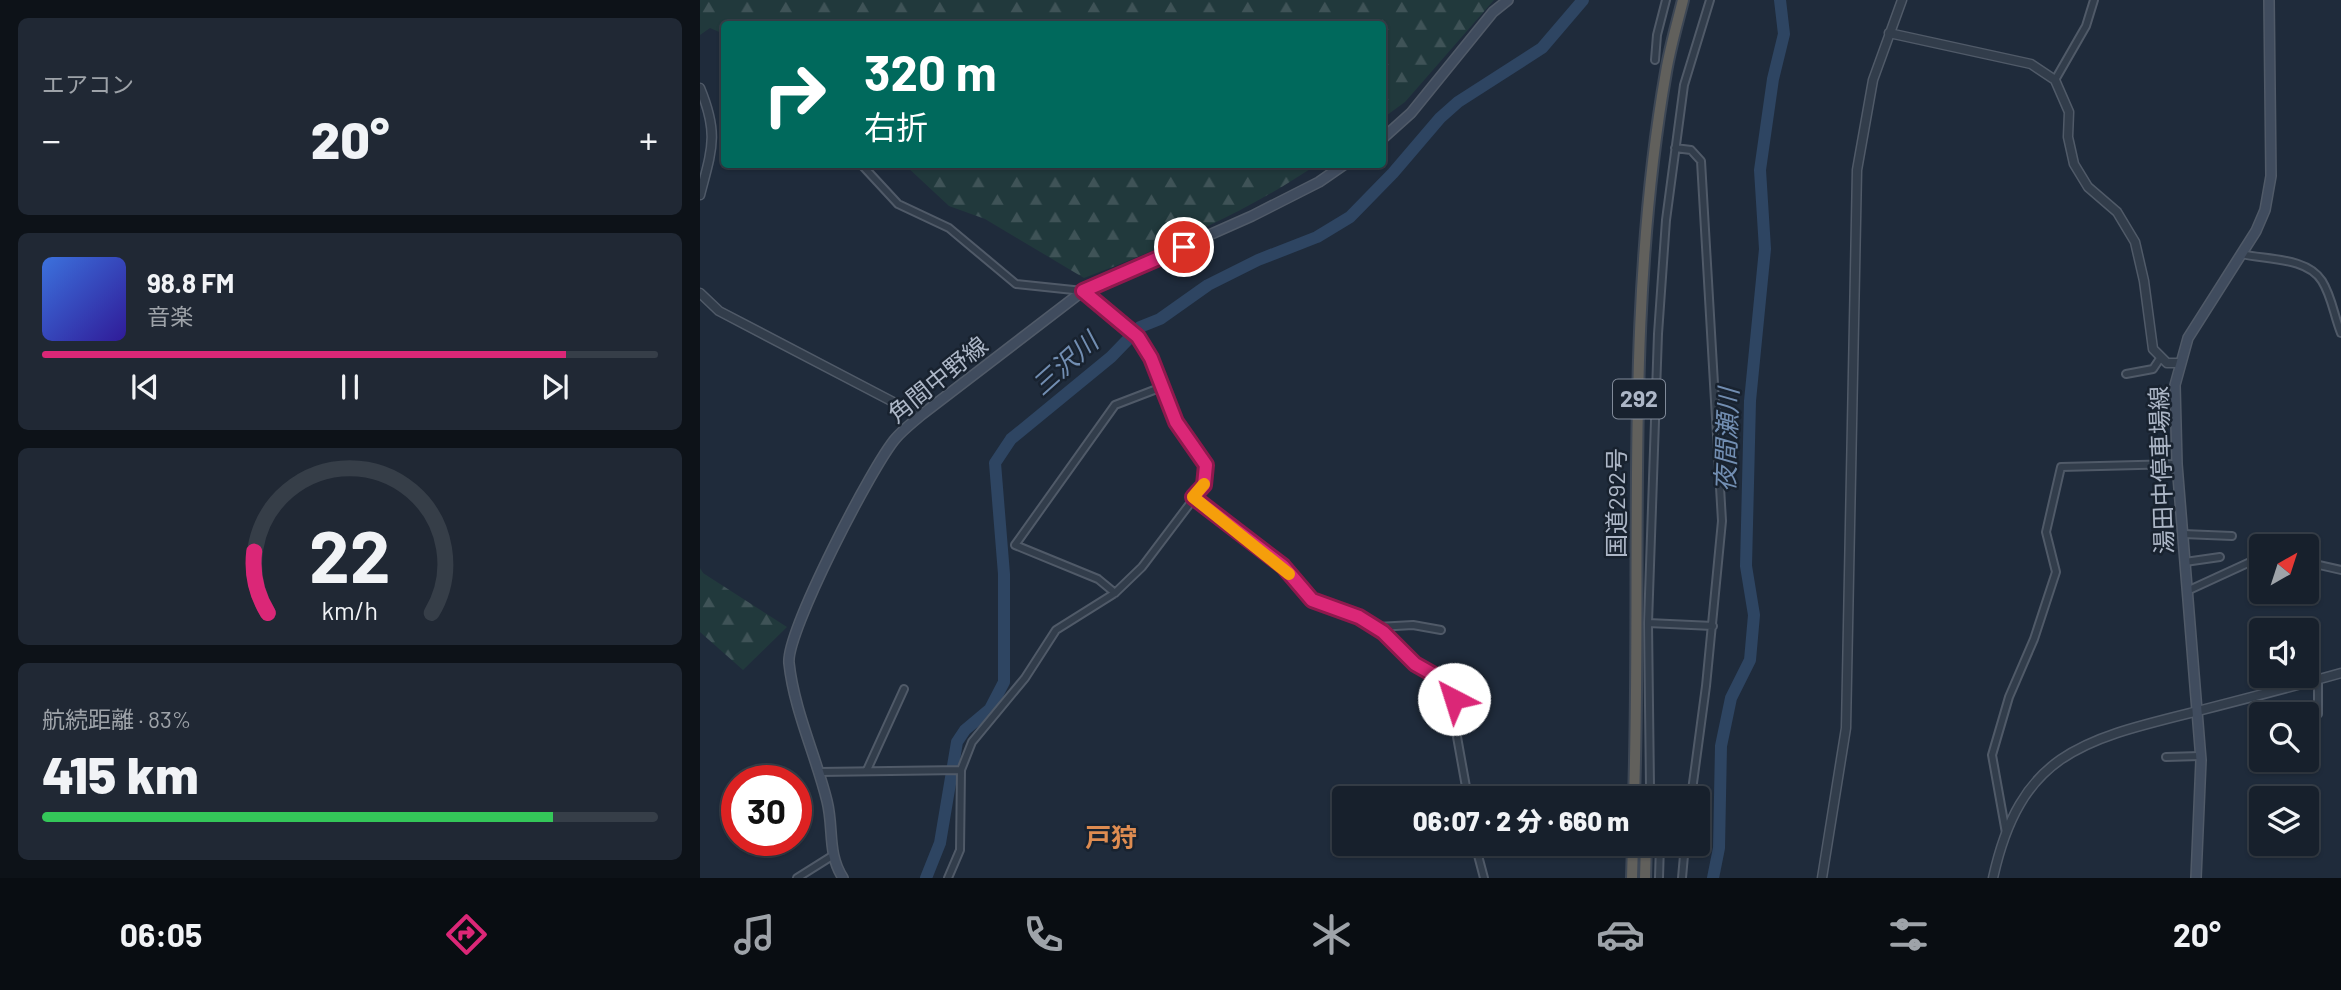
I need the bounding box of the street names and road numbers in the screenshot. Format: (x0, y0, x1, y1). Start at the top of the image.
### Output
street label: 角間中野線 (881, 330, 993, 428)
road number: 292 (1613, 380, 1665, 418)
street label: 湯田中停車場線 (2143, 386, 2178, 555)
street label: 国道292号 (1601, 448, 1630, 558)

